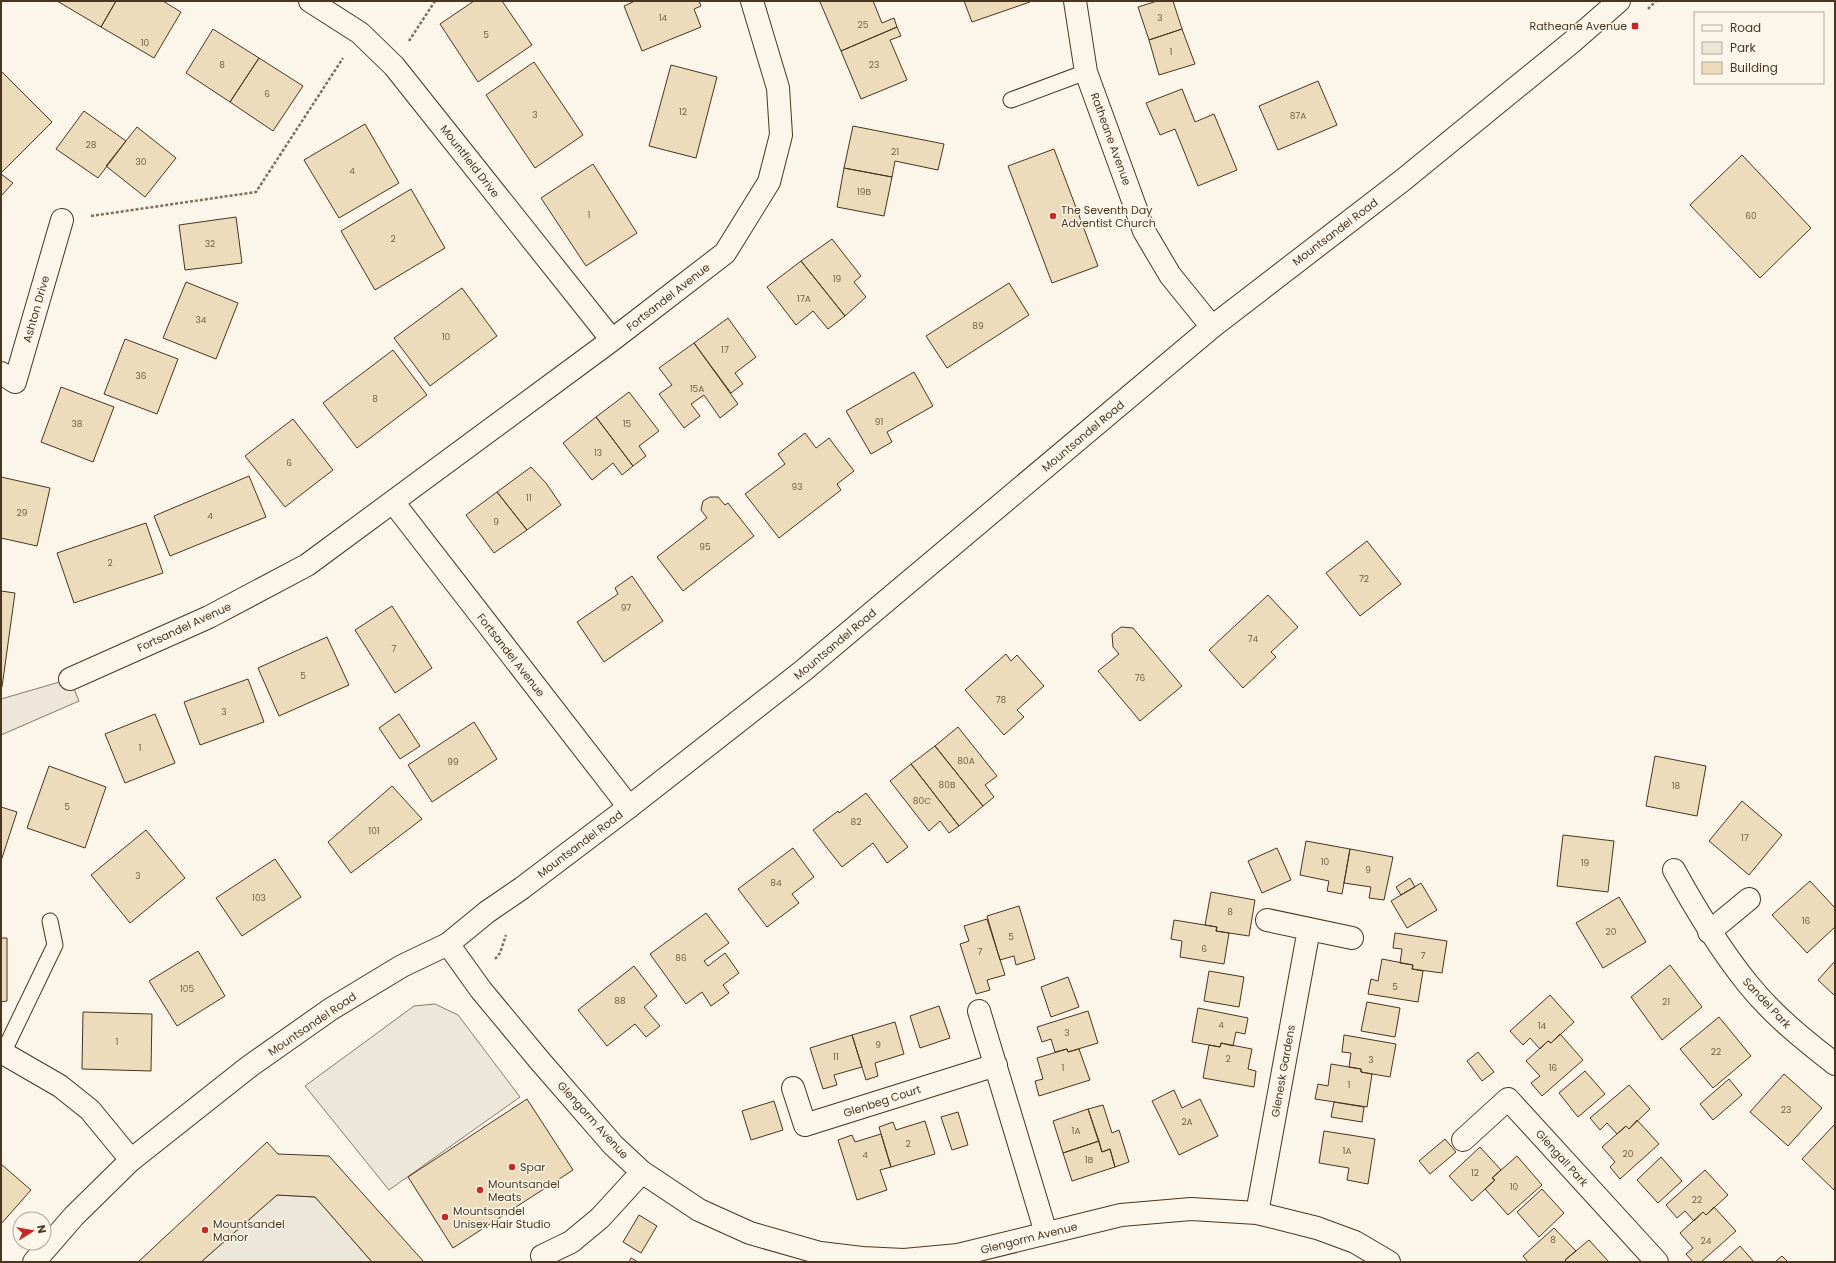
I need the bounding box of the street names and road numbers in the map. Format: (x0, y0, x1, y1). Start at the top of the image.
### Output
street label: Ratheane Avenue (1087, 90, 1135, 188)
street label: Mountfield Drive (436, 121, 504, 201)
street label: Mountsandel Road (1289, 195, 1381, 269)
street label: Fortsandel Avenue (623, 259, 713, 335)
street label: Ashton Drive (19, 274, 53, 344)
street label: Mountsandel Road (1038, 397, 1128, 475)
street label: Fortsandel Avenue (134, 598, 234, 656)
street label: Mountsandel Road (790, 605, 880, 683)
street label: Fortsandel Avenue (473, 610, 549, 700)
street label: Mountsandel Road (534, 807, 626, 881)
street label: Sandel Park (1739, 974, 1795, 1032)
street label: Mountsandel Road (265, 988, 359, 1060)
street label: Glenesk Gardens (1267, 1023, 1299, 1118)
street label: Glengorm Avenue (554, 1078, 632, 1162)
street label: Glenbeg Court (841, 1081, 923, 1121)
street label: Glengall Park (1532, 1126, 1592, 1190)
street label: Glengorm Avenue (979, 1218, 1079, 1258)

